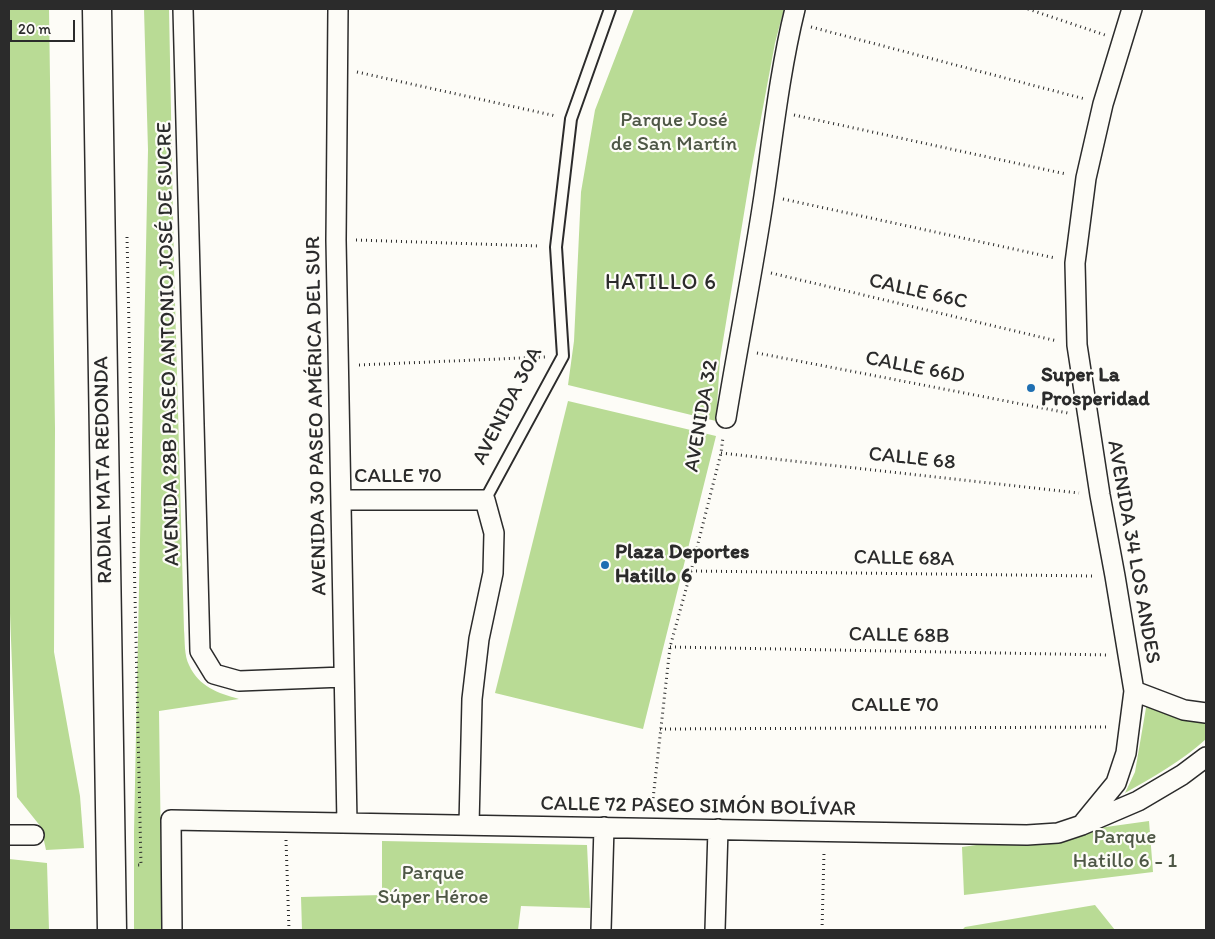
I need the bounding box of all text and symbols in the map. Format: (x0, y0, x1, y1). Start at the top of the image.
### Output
scale bar (12, 10, 78, 42)
text: 20 m (18, 20, 51, 38)
park label: Parque José de San Martín (611, 108, 737, 158)
street label: AVENIDA 28B PASEO ANTONIO JOSÉ DE SUCRE (153, 122, 185, 566)
street label: AVENIDA 30 PASEO AMÉRICA DEL SUR (301, 236, 333, 596)
street label: CALLE 66C (866, 268, 970, 316)
district label: HATILLO 6 (604, 270, 718, 296)
street label: AVENIDA 30A (468, 343, 548, 469)
street label: CALLE 66D (863, 346, 967, 390)
street label: RADIAL MATA REDONDA (89, 356, 119, 584)
street label: AVENIDA 32 (680, 358, 724, 474)
place label: Super La Prosperidad (1041, 363, 1150, 413)
marker: Super La Prosperidad (1025, 382, 1037, 394)
street label: AVENIDA 34 LOS ANDES (1101, 438, 1165, 666)
street label: CALLE 68 (867, 442, 957, 476)
street label: CALLE 70 (354, 464, 442, 490)
place label: Plaza Deportes Hatillo 6 (615, 540, 749, 590)
street label: CALLE 68A (853, 546, 955, 572)
marker: Plaza Deportes Hatillo 6 (599, 559, 611, 571)
street label: CALLE 68B (848, 623, 950, 649)
street label: CALLE 70 (851, 693, 939, 719)
street label: CALLE 72 PASEO SIMÓN BOLÍVAR (540, 792, 856, 822)
park label: Parque Hatillo 6 - 1 (1073, 825, 1177, 875)
park label: Parque Súper Héroe (378, 861, 488, 911)

